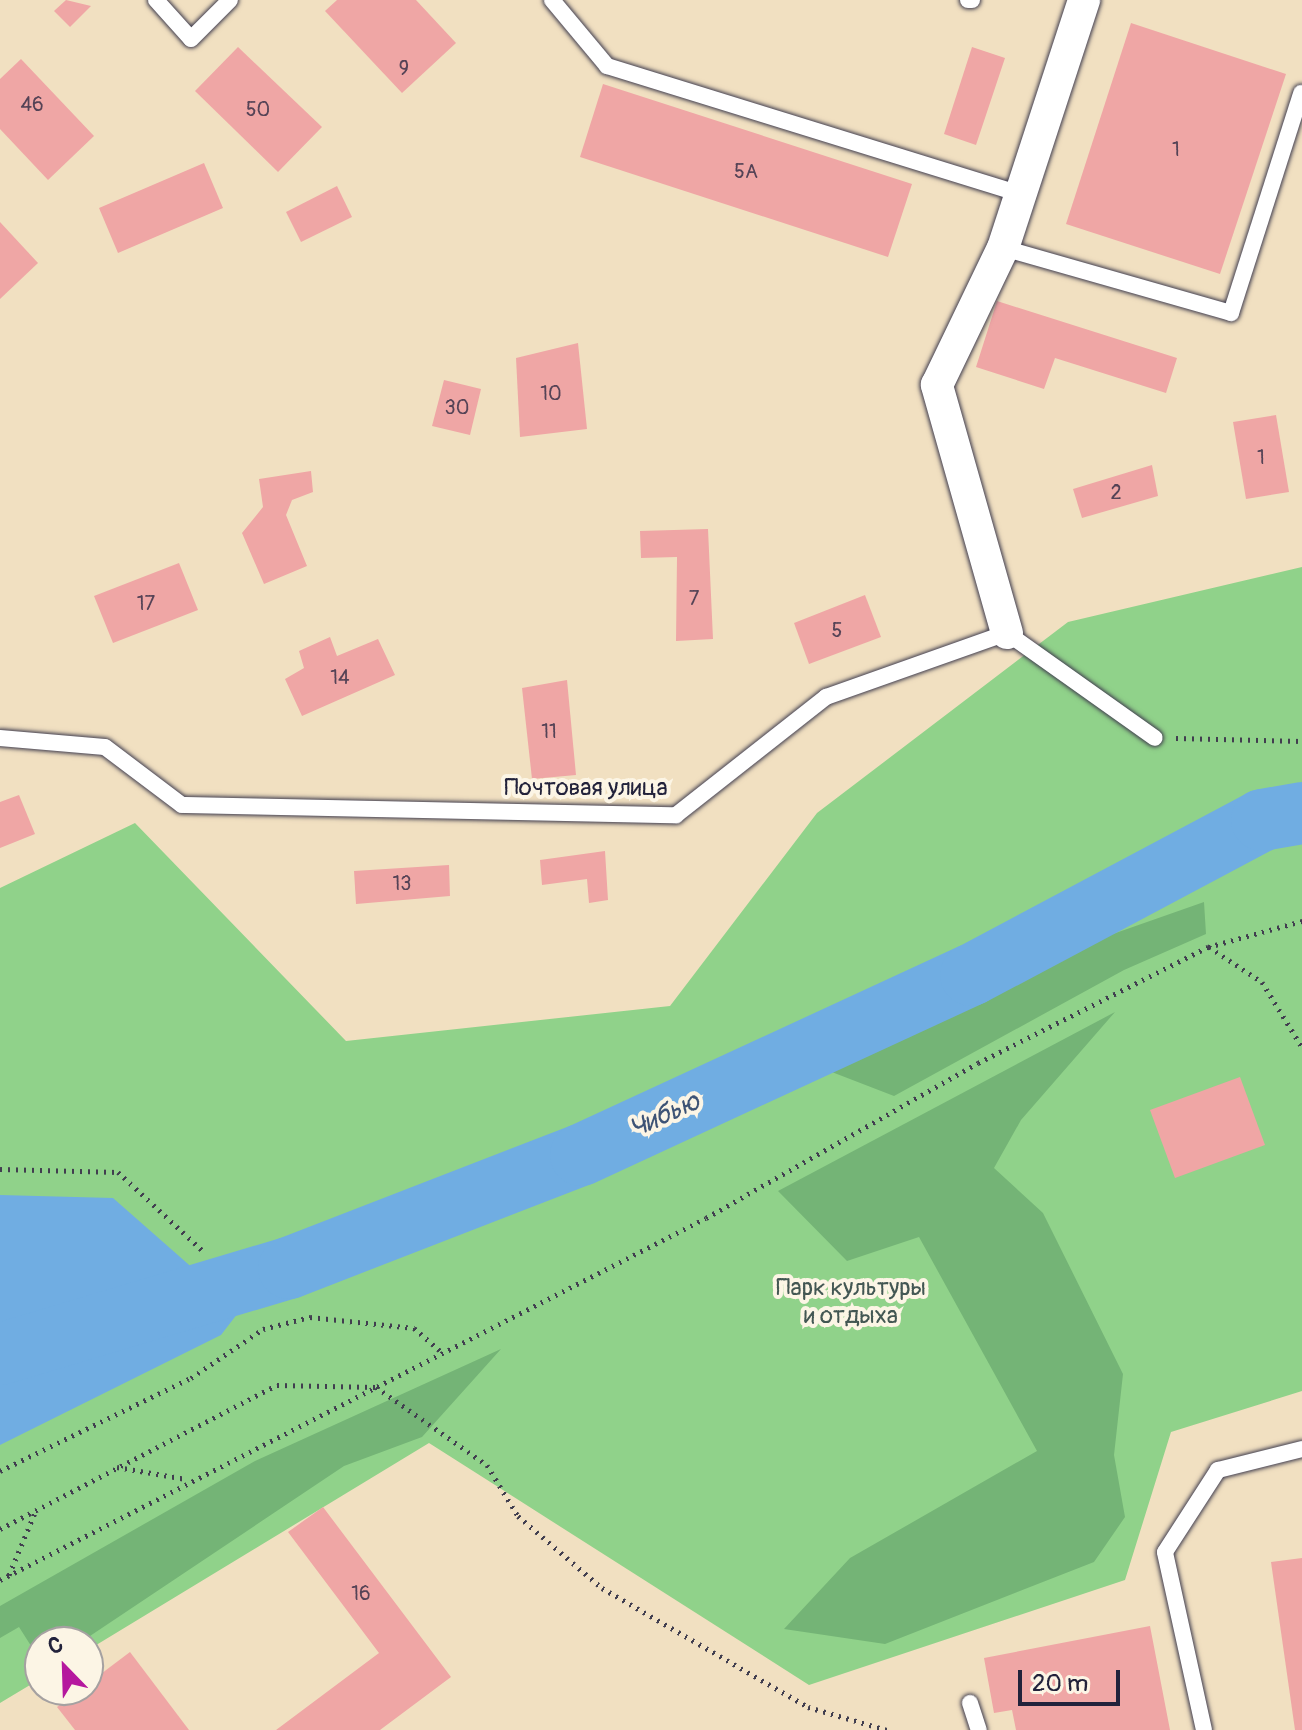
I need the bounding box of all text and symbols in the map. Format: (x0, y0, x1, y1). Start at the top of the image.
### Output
house number: 9 (399, 56, 409, 80)
house number: 46 (20, 92, 44, 116)
house number: 50 (246, 97, 270, 121)
house number: 1 (1172, 137, 1180, 161)
house number: 5А (734, 159, 758, 183)
house number: 10 (540, 381, 562, 405)
house number: 30 (445, 395, 469, 419)
house number: 1 (1257, 445, 1265, 469)
house number: 2 (1110, 480, 1122, 504)
house number: 7 (689, 586, 699, 610)
house number: 17 (137, 591, 155, 615)
house number: 5 (832, 618, 842, 642)
house number: 14 (330, 665, 350, 689)
house number: 11 (541, 719, 557, 743)
street label: Почтовая улица (504, 774, 668, 802)
house number: 13 (393, 871, 411, 895)
water label: Чибью (625, 1086, 705, 1146)
park label: Парк культуры и отдыха (776, 1274, 926, 1330)
house number: 16 (351, 1581, 371, 1605)
north arrow (24, 1626, 104, 1706)
text: С (44, 1630, 67, 1661)
scale bar (1022, 1654, 1124, 1704)
text: 20 m (1032, 1669, 1088, 1698)

